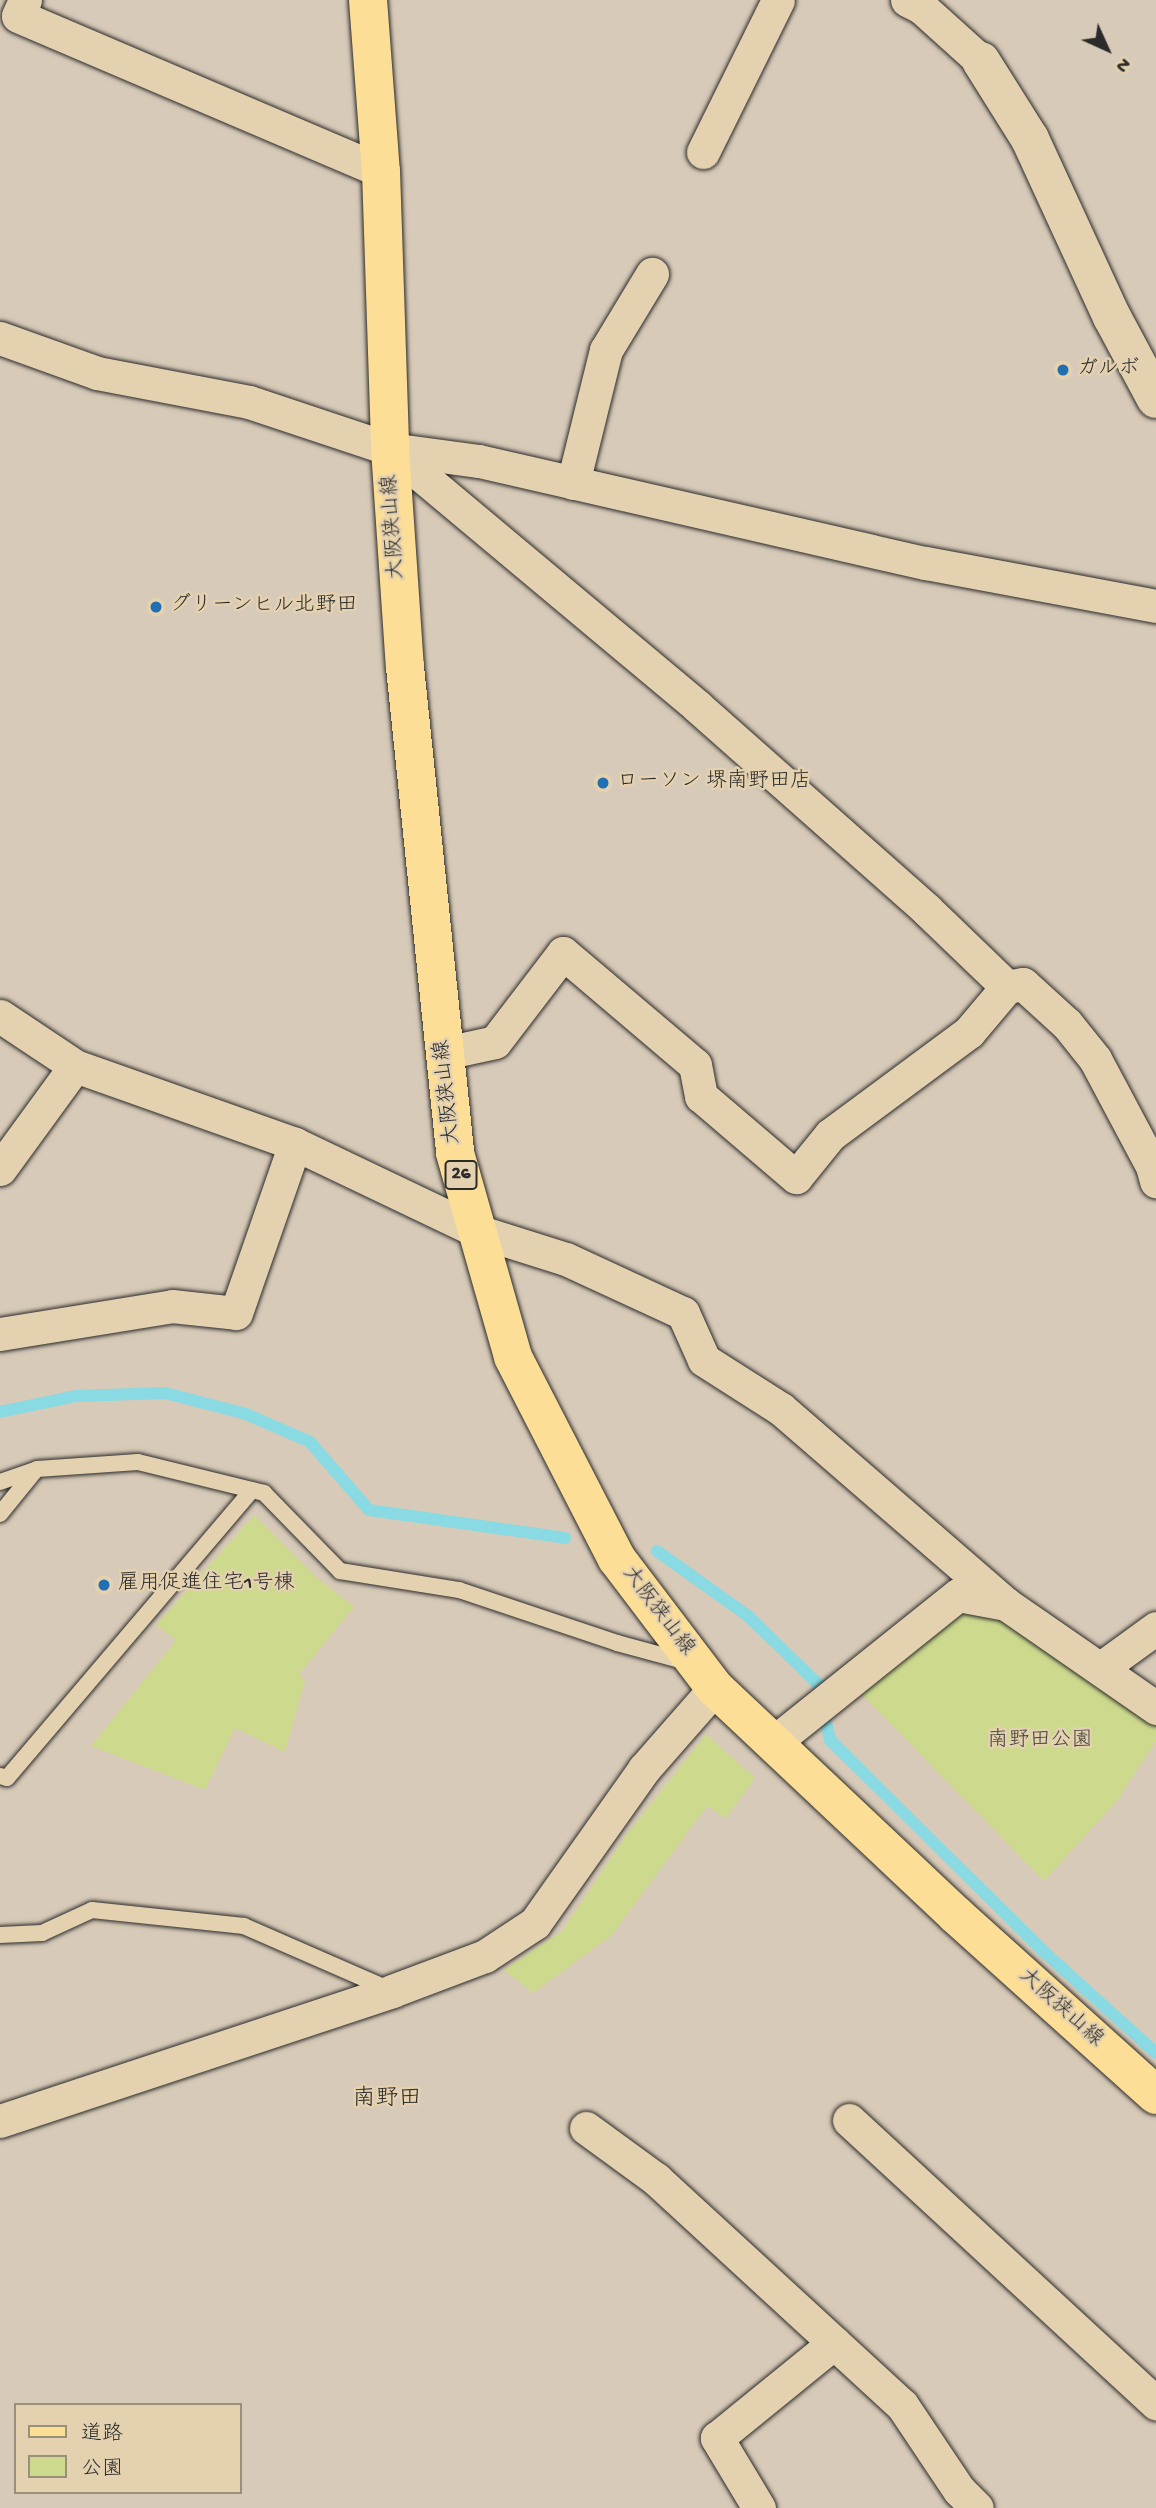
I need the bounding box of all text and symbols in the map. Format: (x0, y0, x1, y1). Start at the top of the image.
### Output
north arrow (1072, 14, 1142, 84)
text: N (1110, 52, 1135, 77)
place label: ガルボ (1077, 357, 1140, 383)
marker: ガルボ (1055, 362, 1071, 378)
street label: 大阪狭山線 (379, 474, 411, 580)
place label: グリーンヒル北野田 (170, 594, 359, 620)
marker: グリーンヒル北野田 (148, 599, 164, 615)
place label: ローソン 堺南野田店 (617, 770, 811, 796)
marker: ローソン 堺南野田店 (595, 775, 611, 791)
street label: 大阪狭山線 (431, 1038, 467, 1146)
road number: 26 (444, 1160, 478, 1190)
street label: 大阪狭山線 (615, 1562, 699, 1662)
place label: 雇用促進住宅1号棟 (118, 1572, 294, 1598)
marker: 雇用促進住宅1号棟 (96, 1577, 112, 1593)
park label: 南野田公園 (988, 1729, 1092, 1755)
street label: 大阪狭山線 (1013, 1965, 1107, 2053)
district label: 南野田 (353, 2086, 421, 2114)
legend (14, 2403, 242, 2494)
text: 道路 (81, 2423, 123, 2448)
text: 公園 (81, 2458, 123, 2483)

